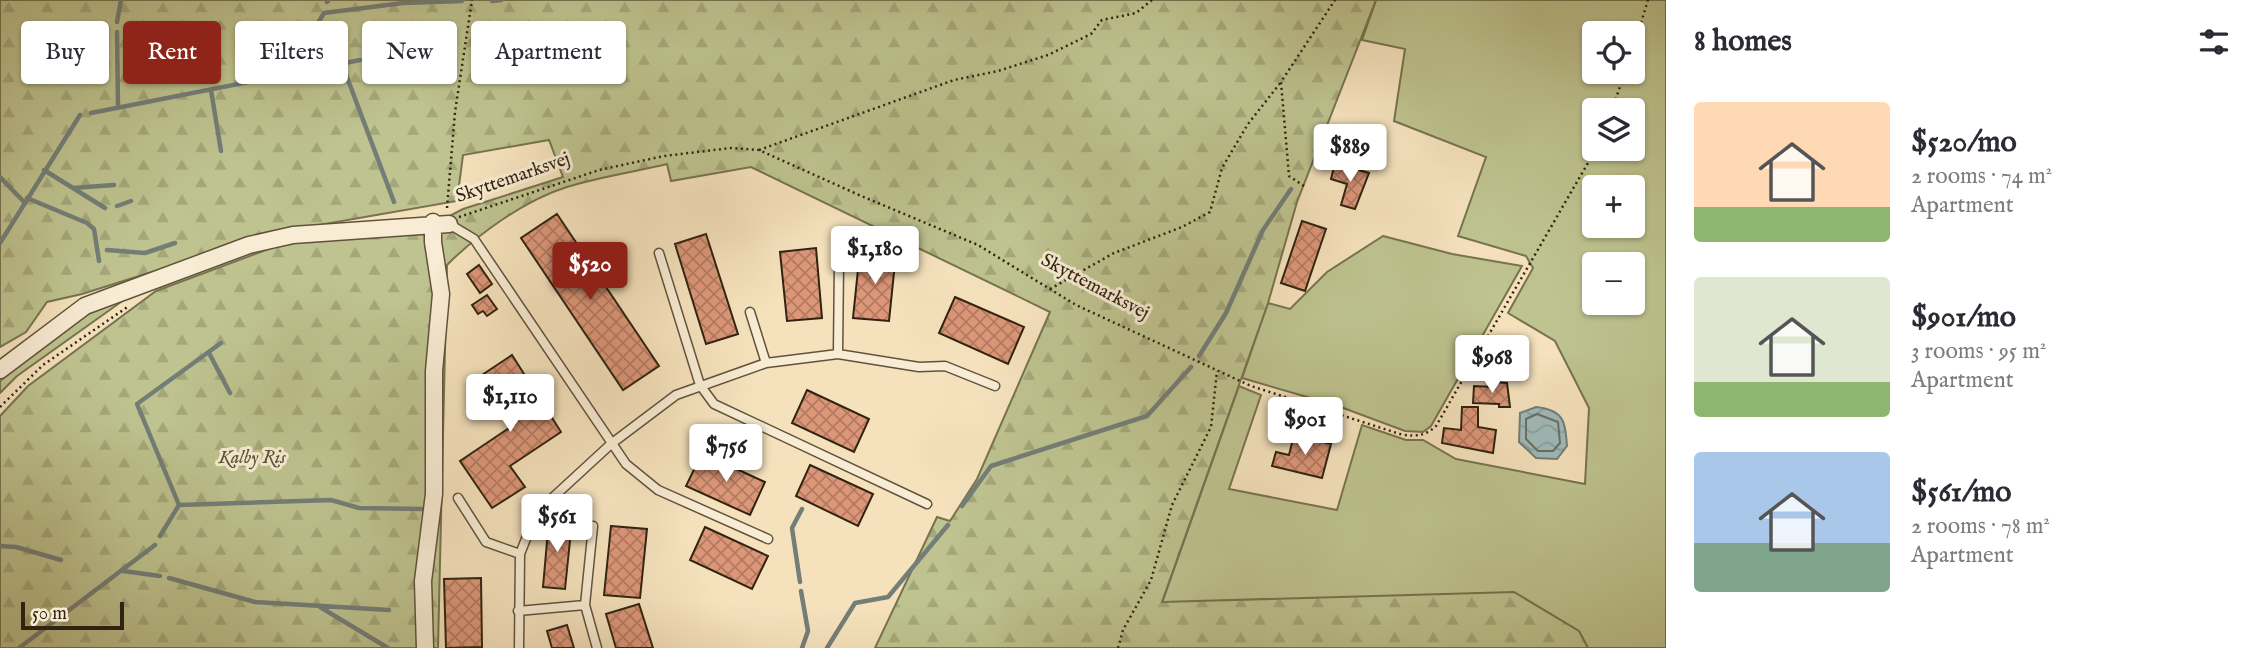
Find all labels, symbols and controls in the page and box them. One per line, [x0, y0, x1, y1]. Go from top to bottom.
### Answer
chip: Buy [21, 21, 109, 84]
chip: Rent [123, 21, 221, 84]
chip: Filters [235, 21, 348, 84]
chip: New [362, 21, 457, 84]
chip: Apartment [471, 21, 626, 84]
map controls [1582, 21, 1645, 315]
button: locate [1582, 21, 1645, 84]
text: 8 homes [1694, 23, 1792, 61]
icon: filters [2195, 23, 2233, 61]
button: layers [1582, 98, 1645, 161]
pin: $889 [1309, 124, 1391, 184]
text: $520/mo [1911, 124, 2017, 162]
icon: home [1750, 130, 1834, 214]
text: $889 [1330, 132, 1370, 161]
street label: Skyttemarksvej [453, 147, 573, 209]
text: 2 rooms · 74 m² [1911, 162, 2052, 191]
button: + [1582, 175, 1645, 238]
text: Apartment [1911, 191, 2014, 220]
pin: $1,180 [818, 226, 932, 286]
text: $1,180 [847, 234, 903, 263]
pin: $520 [549, 243, 631, 302]
street label: Skyttemarksvej [1037, 248, 1153, 326]
text: $520 [568, 250, 612, 279]
button: − [1582, 252, 1645, 315]
text: $901/mo [1911, 299, 2016, 337]
icon: home [1750, 305, 1834, 389]
pin: $968 [1451, 336, 1533, 395]
text: 3 rooms · 95 m² [1911, 337, 2046, 366]
text: $968 [1471, 343, 1513, 372]
text: Apartment [1911, 366, 2014, 395]
pin: $1,110 [453, 374, 567, 434]
text: $1,110 [482, 382, 538, 411]
pin: $901 [1264, 398, 1346, 457]
text: $901 [1284, 405, 1326, 434]
pin: $756 [685, 424, 767, 484]
text: $756 [705, 432, 747, 461]
park label: Kalby Ris [217, 446, 286, 470]
text: $561/mo [1911, 474, 2012, 512]
icon: home [1750, 480, 1834, 564]
pin: $561 [516, 494, 598, 554]
text: $561 [537, 502, 577, 531]
text: 2 rooms · 78 m² [1911, 512, 2050, 541]
text: Apartment [1911, 541, 2014, 570]
scale bar [21, 599, 124, 631]
text: 50 m [32, 602, 67, 626]

